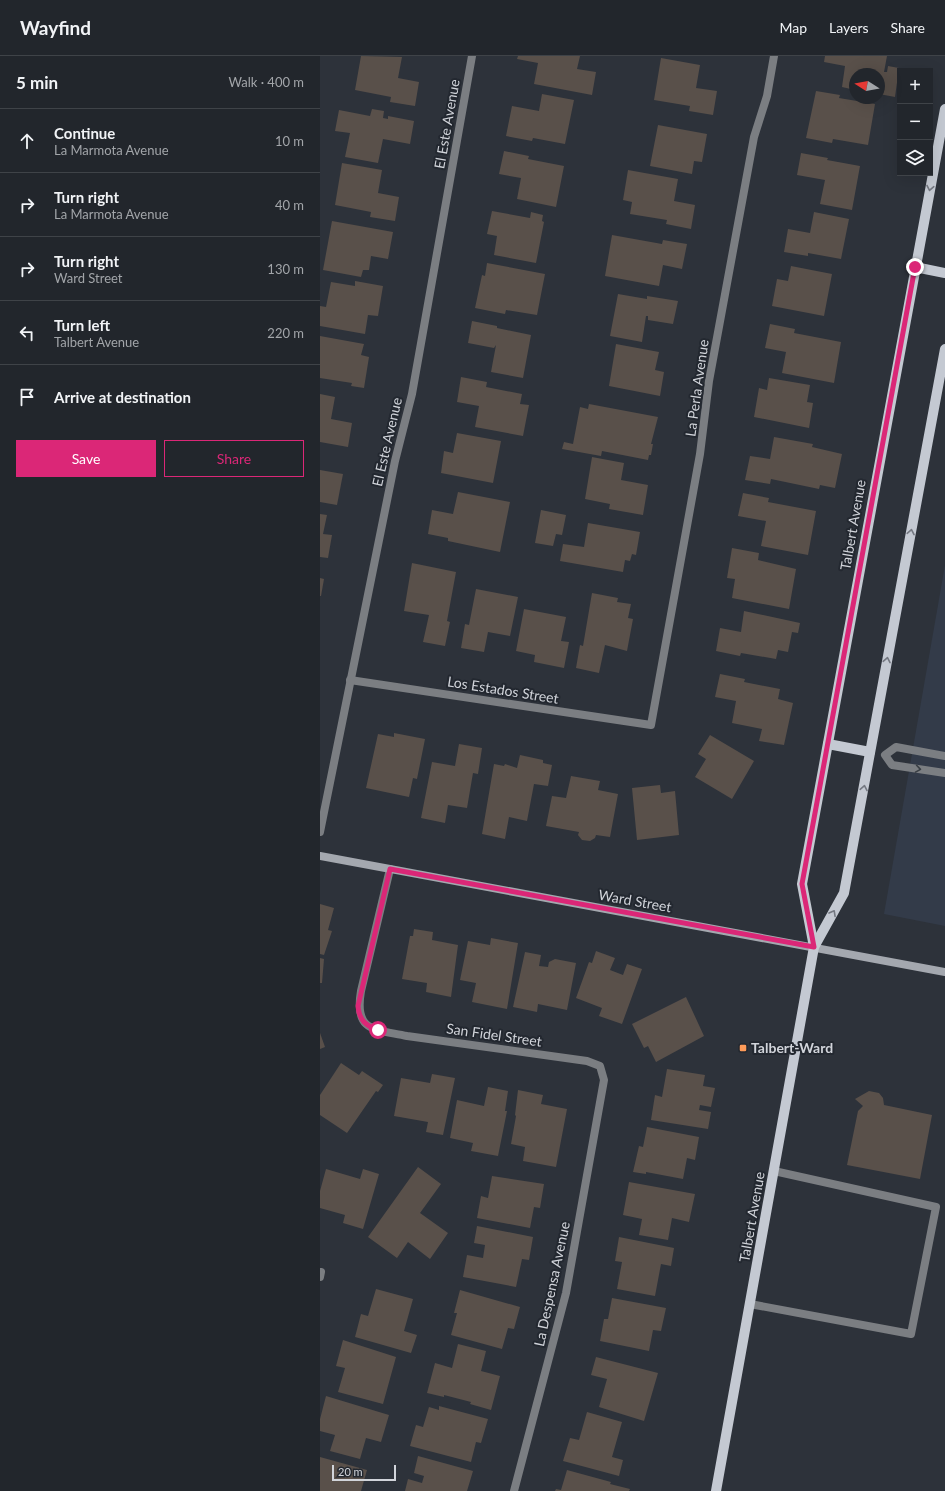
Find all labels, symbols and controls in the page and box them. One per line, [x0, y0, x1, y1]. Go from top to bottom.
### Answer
text: Wayfind [20, 16, 91, 39]
text: Map [779, 19, 807, 36]
text: Layers [829, 19, 869, 36]
text: Share [891, 19, 925, 36]
north arrow [849, 68, 885, 104]
map controls [897, 68, 933, 176]
button: + [897, 68, 933, 104]
text: 5 min [16, 72, 58, 93]
text: Walk · 400 m [228, 74, 304, 90]
street label: El Este Avenue [430, 78, 463, 170]
button: − [897, 104, 933, 140]
text: Continue [54, 124, 115, 142]
icon: ahead [16, 130, 38, 152]
text: 10 m [275, 133, 304, 149]
button: layers [897, 140, 933, 176]
text: La Marmota Avenue [54, 142, 169, 158]
one-way arrow [926, 185, 934, 191]
text: Turn right [54, 188, 119, 206]
icon: right [16, 194, 38, 216]
text: 40 m [275, 197, 304, 213]
text: La Marmota Avenue [54, 206, 169, 222]
text: Turn right [54, 252, 119, 270]
icon: right [16, 258, 38, 280]
route end [906, 258, 924, 276]
text: 130 m [267, 261, 304, 277]
text: Ward Street [54, 270, 123, 286]
text: Turn left [54, 316, 110, 334]
icon: left [16, 322, 38, 344]
text: 220 m [267, 325, 304, 341]
text: Talbert Avenue [54, 334, 139, 350]
street label: La Perla Avenue [681, 338, 712, 438]
icon: arrive [16, 386, 38, 408]
text: Arrive at destination [54, 388, 191, 406]
street label: El Este Avenue [368, 396, 405, 488]
button: Save [16, 440, 156, 477]
button: Share [164, 440, 304, 477]
street label: Talbert Avenue [836, 478, 869, 572]
one-way arrow [906, 529, 915, 535]
one-way arrow [883, 657, 891, 663]
street label: Los Estados Street [446, 672, 560, 707]
one-way arrow [915, 764, 921, 773]
one-way arrow [859, 785, 867, 791]
street label: Ward Street [597, 886, 673, 915]
one-way arrow [828, 910, 835, 917]
street label: San Fidel Street [445, 1019, 543, 1050]
route start [369, 1021, 387, 1039]
place label: Talbert-Ward [751, 1039, 833, 1056]
marker: Talbert-Ward [738, 1043, 748, 1053]
street label: Talbert Avenue [735, 1170, 768, 1264]
street label: La Despensa Avenue [530, 1220, 573, 1348]
scale bar [332, 1463, 396, 1482]
text: 20 m [338, 1465, 363, 1478]

